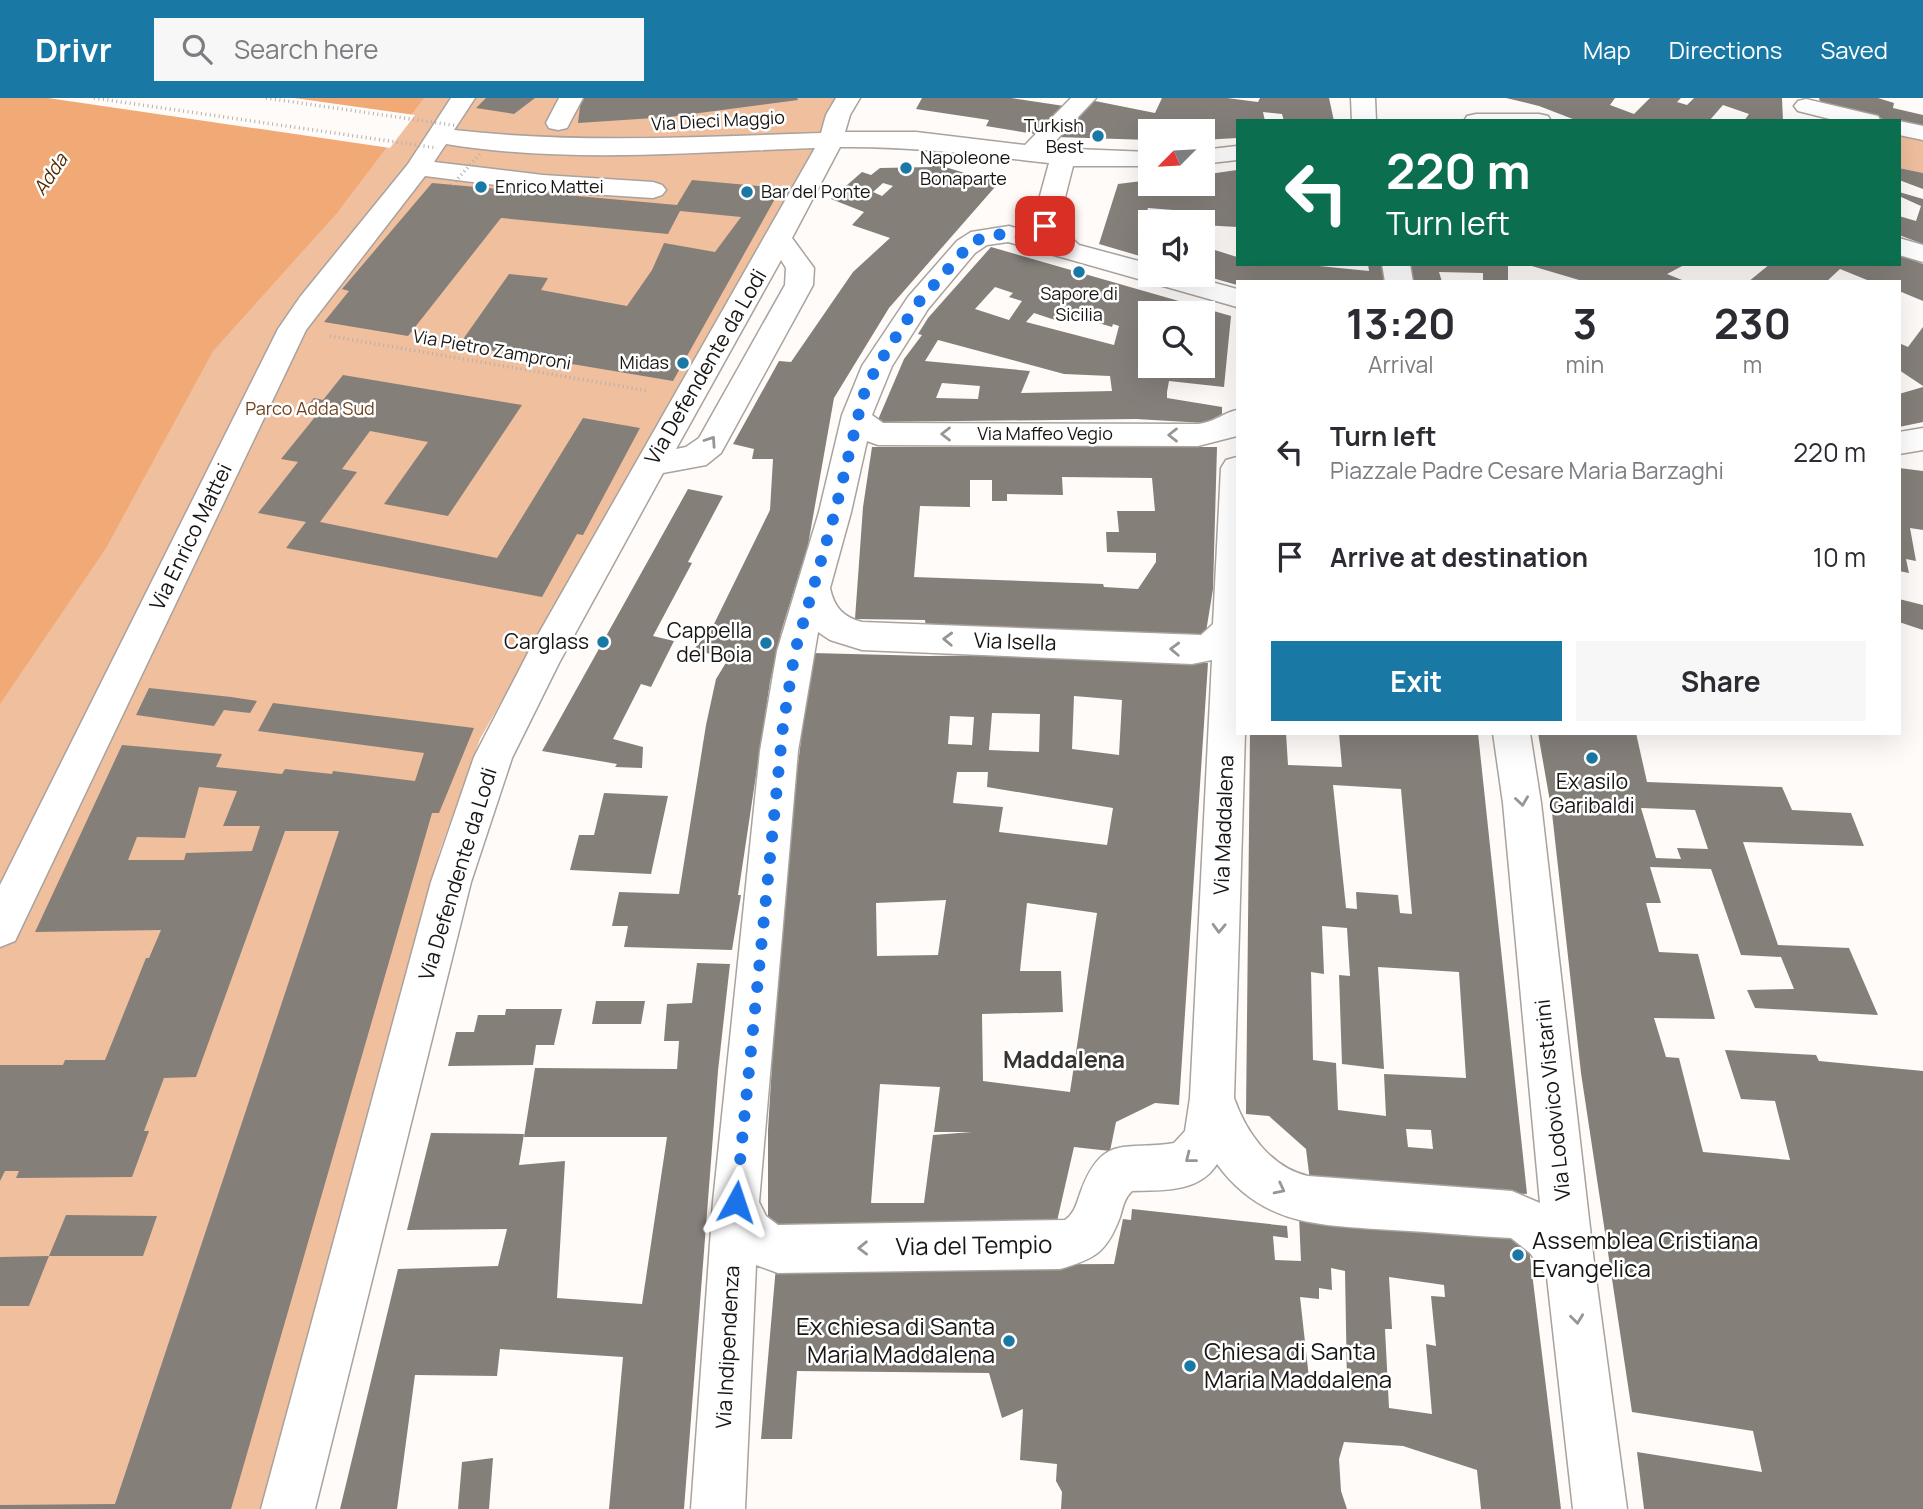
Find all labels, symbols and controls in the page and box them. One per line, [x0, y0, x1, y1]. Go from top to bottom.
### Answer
search box [154, 18, 644, 81]
text: Drivr [35, 27, 112, 72]
icon: search [178, 30, 216, 68]
text: Search here [234, 31, 378, 67]
text: Map [1583, 33, 1631, 66]
text: Directions [1669, 33, 1782, 66]
text: Saved [1820, 33, 1888, 66]
street label: Via Dieci Maggio [650, 105, 785, 135]
place label: Turkish Best [1024, 113, 1084, 158]
north arrow [1138, 119, 1214, 196]
map controls [1138, 119, 1215, 378]
marker: Turkish Best [1090, 128, 1106, 144]
text: 220 m [1386, 137, 1530, 204]
place label: Napoleone Bonaparte [920, 145, 1010, 190]
water label: Adda [27, 147, 74, 200]
icon: left [1271, 147, 1362, 238]
marker: Napoleone Bonaparte [898, 160, 914, 176]
place label: Enrico Mattei [495, 174, 604, 198]
marker: Enrico Mattei [473, 179, 489, 195]
place label: Bar del Ponte [761, 179, 871, 203]
marker: Bar del Ponte [739, 184, 755, 200]
pin [1015, 196, 1075, 256]
text: Turn left [1386, 201, 1510, 245]
icon: arrive [1026, 207, 1064, 245]
button: sound [1138, 210, 1215, 287]
street label: Via Defendente da Lodi [638, 264, 772, 469]
marker: Sapore di Sicilia [1071, 264, 1087, 280]
place label: Sapore di Sicilia [1040, 281, 1118, 326]
text: 13:20 [1346, 294, 1456, 352]
text: 3 [1573, 294, 1597, 352]
text: 230 [1714, 294, 1791, 352]
button: search [1138, 301, 1215, 378]
street label: Via Pietro Zamproni [411, 323, 573, 375]
text: Arrival [1368, 348, 1434, 380]
text: min [1566, 348, 1604, 380]
text: m [1743, 348, 1762, 380]
place label: Midas [620, 350, 669, 374]
marker: Midas [675, 355, 691, 371]
park label: Parco Adda Sud [245, 396, 375, 420]
text: Turn left [1330, 418, 1437, 454]
street label: Via Maffeo Vegio [977, 421, 1113, 445]
one-way arrow [940, 426, 951, 442]
one-way arrow [1168, 427, 1178, 443]
icon: left [1271, 433, 1309, 471]
text: 220 m [1793, 434, 1866, 470]
one-way arrow [703, 436, 715, 449]
text: Piazzale Padre Cesare Maria Barzaghi [1330, 454, 1724, 486]
street label: Via Enrico Mattei [142, 459, 238, 615]
icon: arrive [1271, 538, 1309, 576]
text: Arrive at destination [1330, 539, 1588, 575]
text: 10 m [1813, 539, 1866, 575]
place label: Cappella del Boia [667, 616, 752, 668]
street label: Via Isella [973, 626, 1057, 656]
place label: Carglass [504, 627, 589, 655]
one-way arrow [942, 632, 953, 647]
marker: Carglass [595, 634, 611, 650]
marker: Cappella del Boia [758, 635, 774, 651]
one-way arrow [1169, 641, 1180, 656]
button: Exit [1271, 641, 1562, 721]
button: Share [1576, 641, 1866, 721]
marker: Ex asilo Garibaldi [1584, 750, 1600, 766]
street label: Via Maddalena [1207, 755, 1239, 895]
street label: Via Defendente da Lodi [411, 764, 503, 983]
place label: Ex asilo Garibaldi [1549, 767, 1635, 819]
one-way arrow [1514, 795, 1529, 807]
one-way arrow [1212, 923, 1227, 934]
street label: Via Lodovico Vistarini [1528, 998, 1576, 1202]
district label: Maddalena [1003, 1043, 1125, 1075]
one-way arrow [1185, 1150, 1197, 1163]
position arrow [699, 1165, 773, 1239]
one-way arrow [1273, 1180, 1285, 1194]
place label: Assemblea Cristiana Evangelica [1532, 1223, 1758, 1284]
street label: Via del Tempio [895, 1227, 1053, 1262]
one-way arrow [857, 1240, 867, 1256]
marker: Assemblea Cristiana Evangelica [1510, 1247, 1526, 1263]
street label: Via Indipendenza [709, 1265, 745, 1429]
place label: Ex chiesa di Santa Maria Maddalena [796, 1309, 995, 1370]
one-way arrow [1569, 1313, 1584, 1325]
marker: Ex chiesa di Santa Maria Maddalena [1001, 1333, 1017, 1349]
place label: Chiesa di Santa Maria Maddalena [1204, 1334, 1392, 1395]
marker: Chiesa di Santa Maria Maddalena [1182, 1358, 1198, 1374]

